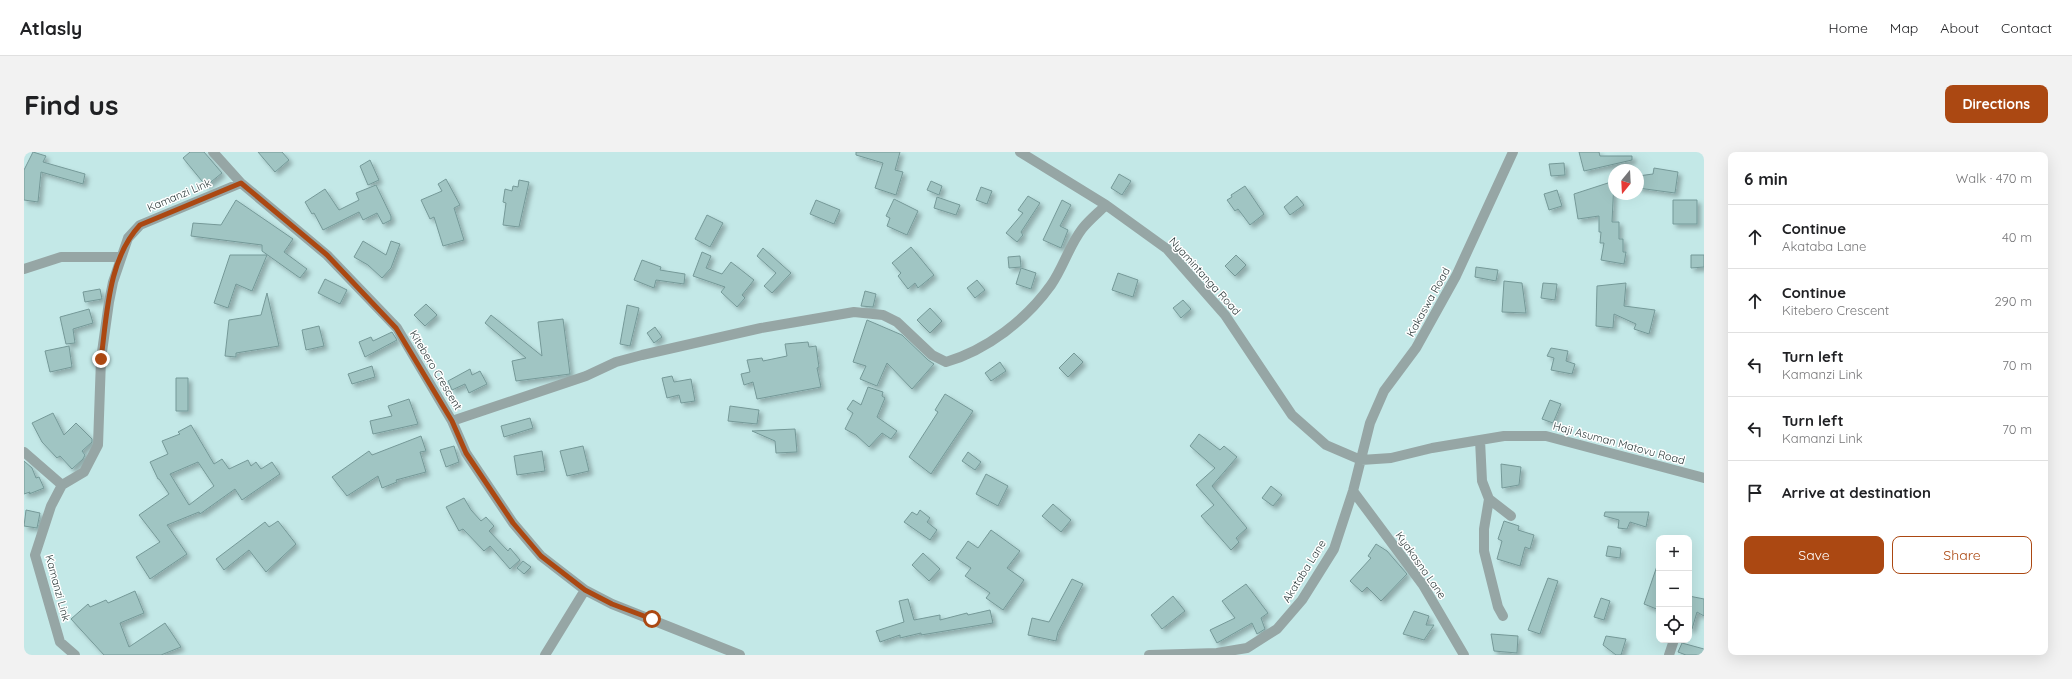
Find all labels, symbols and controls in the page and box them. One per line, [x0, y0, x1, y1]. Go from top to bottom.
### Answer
text: Atlasly [20, 16, 82, 40]
text: Home [1829, 19, 1868, 37]
text: Map [1890, 19, 1918, 37]
text: About [1940, 19, 1979, 37]
text: Contact [2001, 19, 2052, 37]
button: Directions [1945, 85, 2048, 123]
text: Find us [24, 87, 118, 122]
north arrow [1608, 164, 1644, 200]
text: 6 min [1744, 168, 1788, 189]
text: Walk · 470 m [1956, 170, 2032, 186]
street label: Kamanzi Link [145, 175, 213, 215]
text: Continue [1782, 219, 1846, 238]
icon: ahead [1744, 226, 1766, 248]
text: 40 m [2002, 229, 2032, 245]
street label: Nyamintanga Road [1166, 234, 1244, 318]
text: Akataba Lane [1782, 238, 1866, 254]
street label: Kakaswa Road [1403, 265, 1453, 339]
text: Continue [1782, 283, 1846, 302]
icon: ahead [1744, 290, 1766, 312]
text: 290 m [1994, 293, 2032, 309]
text: Kitebero Crescent [1782, 302, 1889, 318]
street label: Kitebero Crescent [407, 328, 466, 413]
text: Turn left [1782, 347, 1844, 366]
route end [92, 350, 110, 368]
icon: left [1744, 354, 1766, 376]
text: 70 m [2002, 357, 2032, 373]
text: Kamanzi Link [1782, 366, 1863, 382]
text: Turn left [1782, 411, 1844, 430]
icon: left [1744, 418, 1766, 440]
street label: Haji Asuman Matovu Road [1552, 419, 1686, 467]
text: 70 m [2002, 421, 2032, 437]
text: Kamanzi Link [1782, 430, 1863, 446]
icon: arrive [1744, 482, 1766, 504]
text: Arrive at destination [1782, 483, 1931, 502]
street label: Kyakasna Lane [1393, 529, 1449, 601]
map controls [1656, 535, 1692, 643]
button: + [1656, 535, 1692, 571]
button: Save [1744, 536, 1884, 574]
button: Share [1892, 536, 2032, 574]
street label: Akataba Lane [1279, 537, 1329, 605]
street label: Kamanzi Link [42, 553, 74, 623]
button: − [1656, 571, 1692, 607]
button: locate [1656, 607, 1692, 643]
route start [643, 610, 661, 628]

